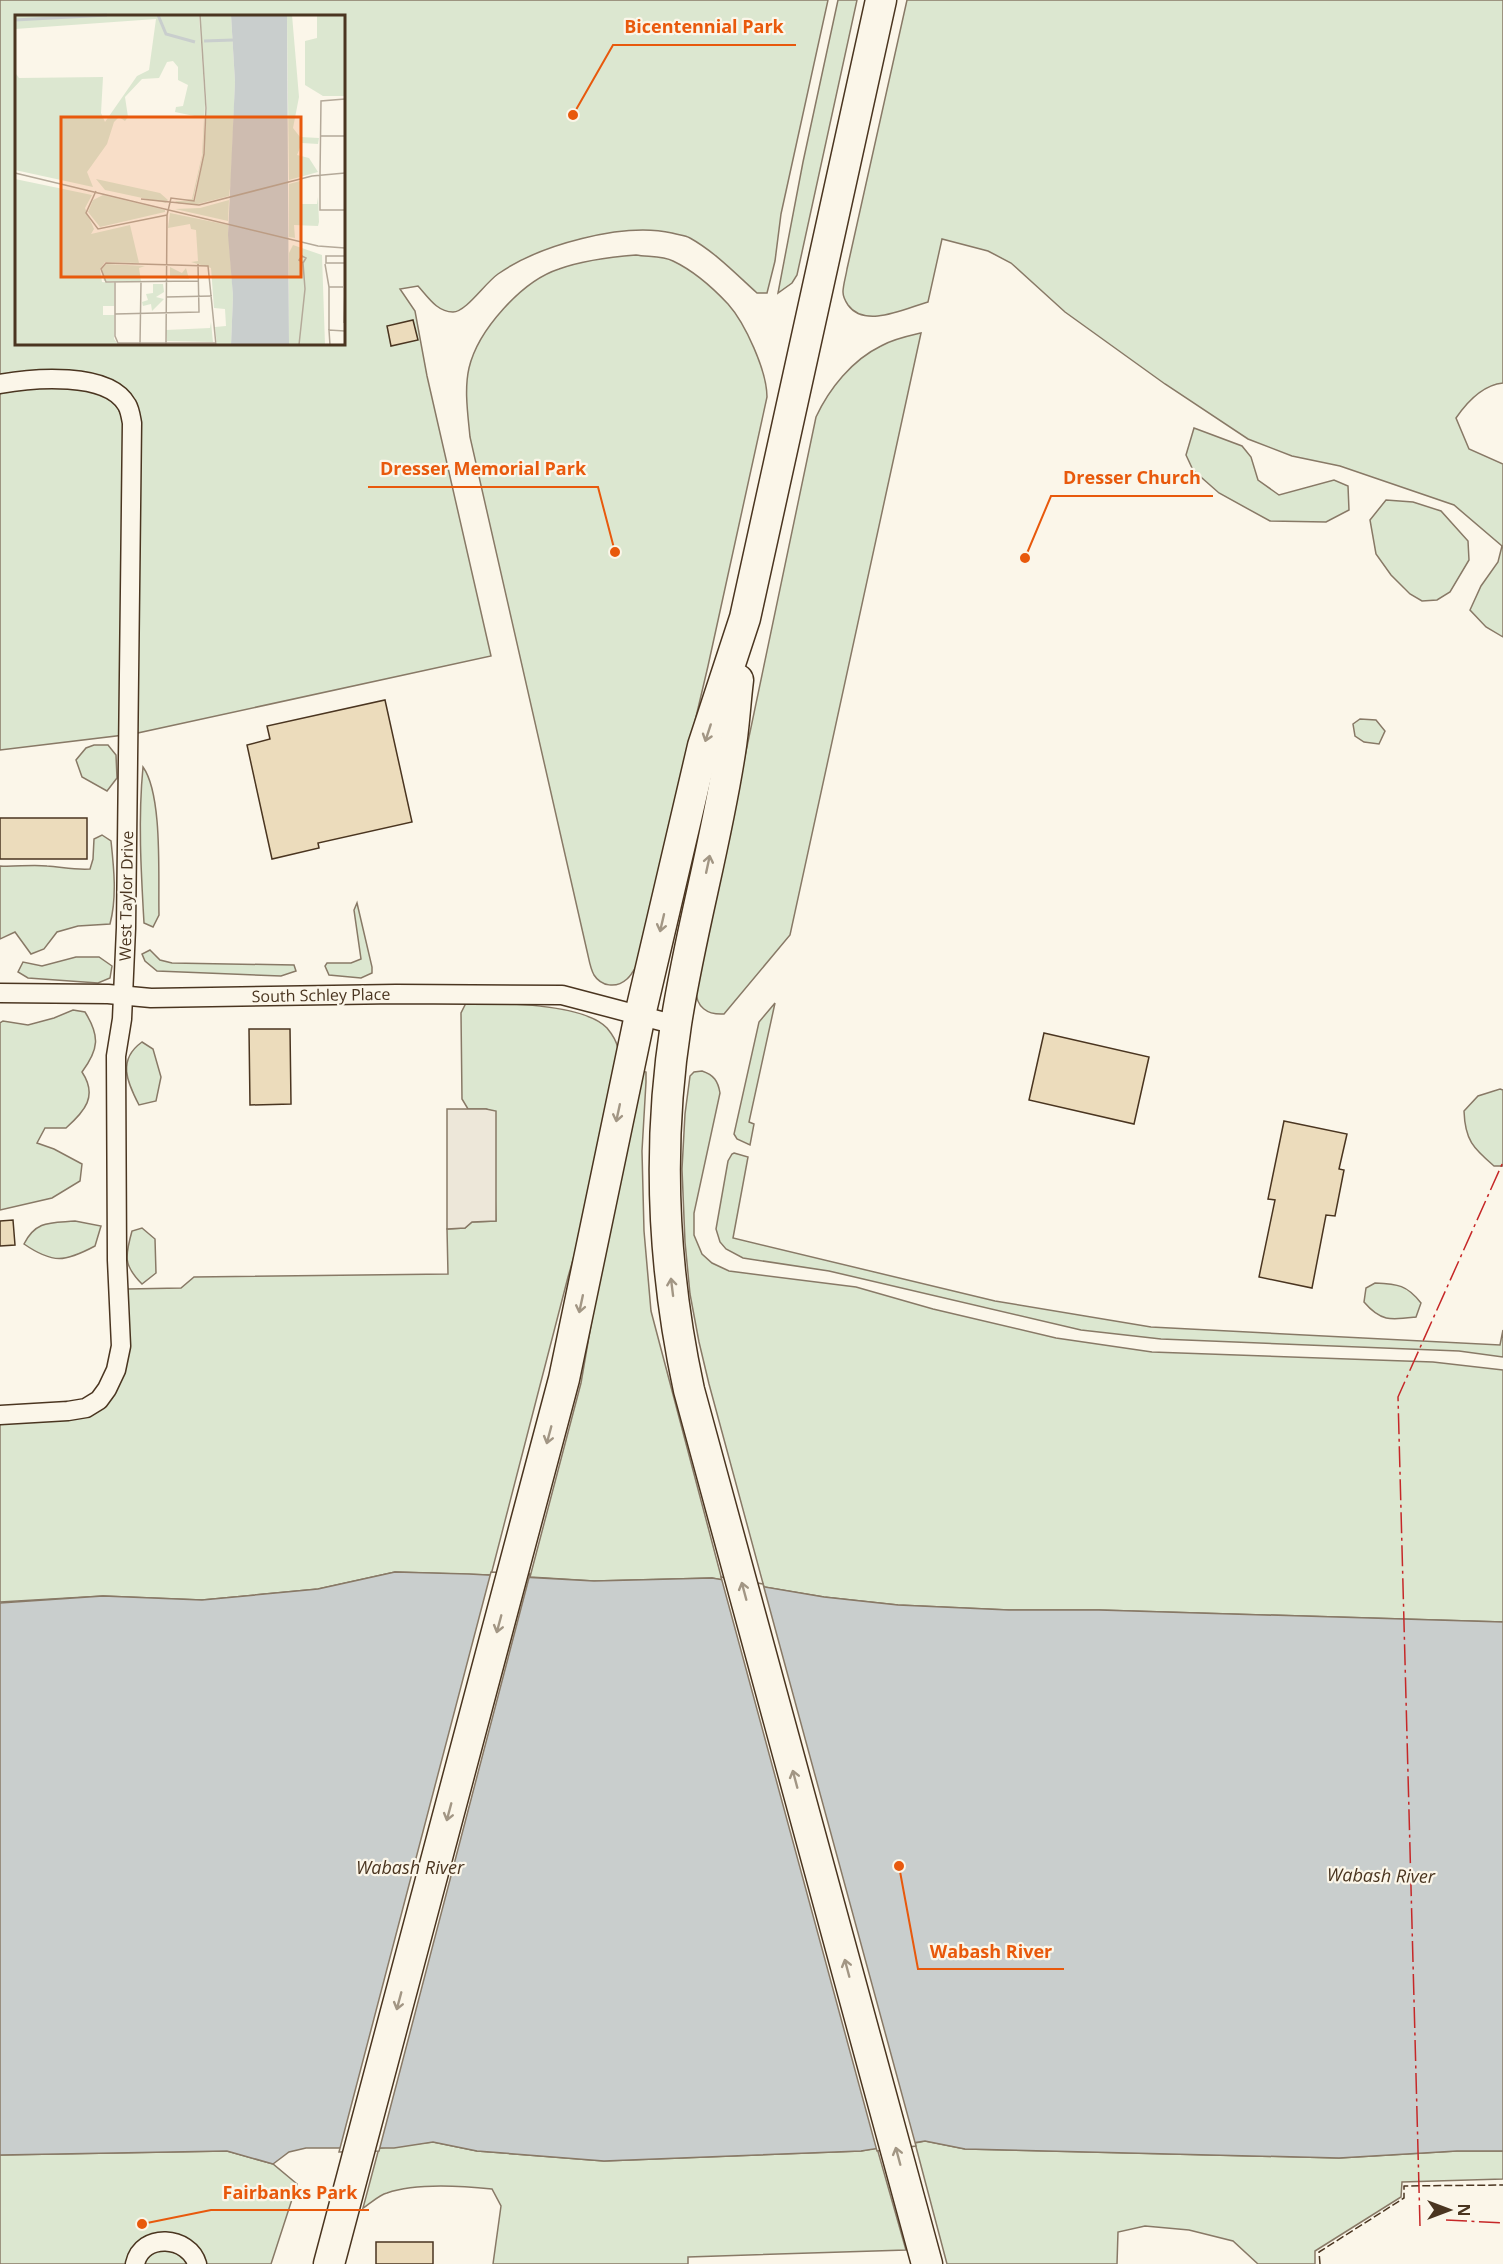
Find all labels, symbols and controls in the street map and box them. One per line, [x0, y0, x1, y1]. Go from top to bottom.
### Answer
callout: Bicentennial Park [613, 9, 796, 45]
text: Bicentennial Park [624, 14, 785, 38]
inset map [15, 15, 345, 345]
callout: Dresser Memorial Park [368, 451, 598, 487]
text: Dresser Memorial Park [380, 456, 587, 480]
callout: Dresser Church [1051, 460, 1213, 496]
text: Dresser Church [1063, 465, 1201, 489]
one-way arrow [701, 723, 712, 742]
street label: West Taylor Drive [114, 831, 138, 961]
one-way arrow [703, 855, 714, 875]
one-way arrow [655, 913, 667, 932]
street label: South Schley Place [252, 983, 390, 1007]
one-way arrow [612, 1103, 624, 1122]
one-way arrow [666, 1278, 677, 1298]
one-way arrow [575, 1294, 586, 1313]
one-way arrow [543, 1425, 555, 1444]
one-way arrow [738, 1582, 749, 1601]
one-way arrow [493, 1614, 504, 1633]
one-way arrow [789, 1770, 801, 1789]
one-way arrow [443, 1802, 454, 1821]
water label: Wabash River [356, 1855, 465, 1879]
water label: Wabash River [1327, 1862, 1436, 1888]
callout: Wabash River [918, 1933, 1064, 1969]
text: Wabash River [930, 1939, 1052, 1963]
one-way arrow [840, 1958, 852, 1977]
one-way arrow [393, 1991, 404, 2010]
one-way arrow [892, 2147, 903, 2166]
callout: Fairbanks Park [211, 2174, 369, 2210]
text: Fairbanks Park [223, 2180, 358, 2204]
north arrow [1419, 2180, 1479, 2240]
text: N [1453, 2203, 1475, 2217]

